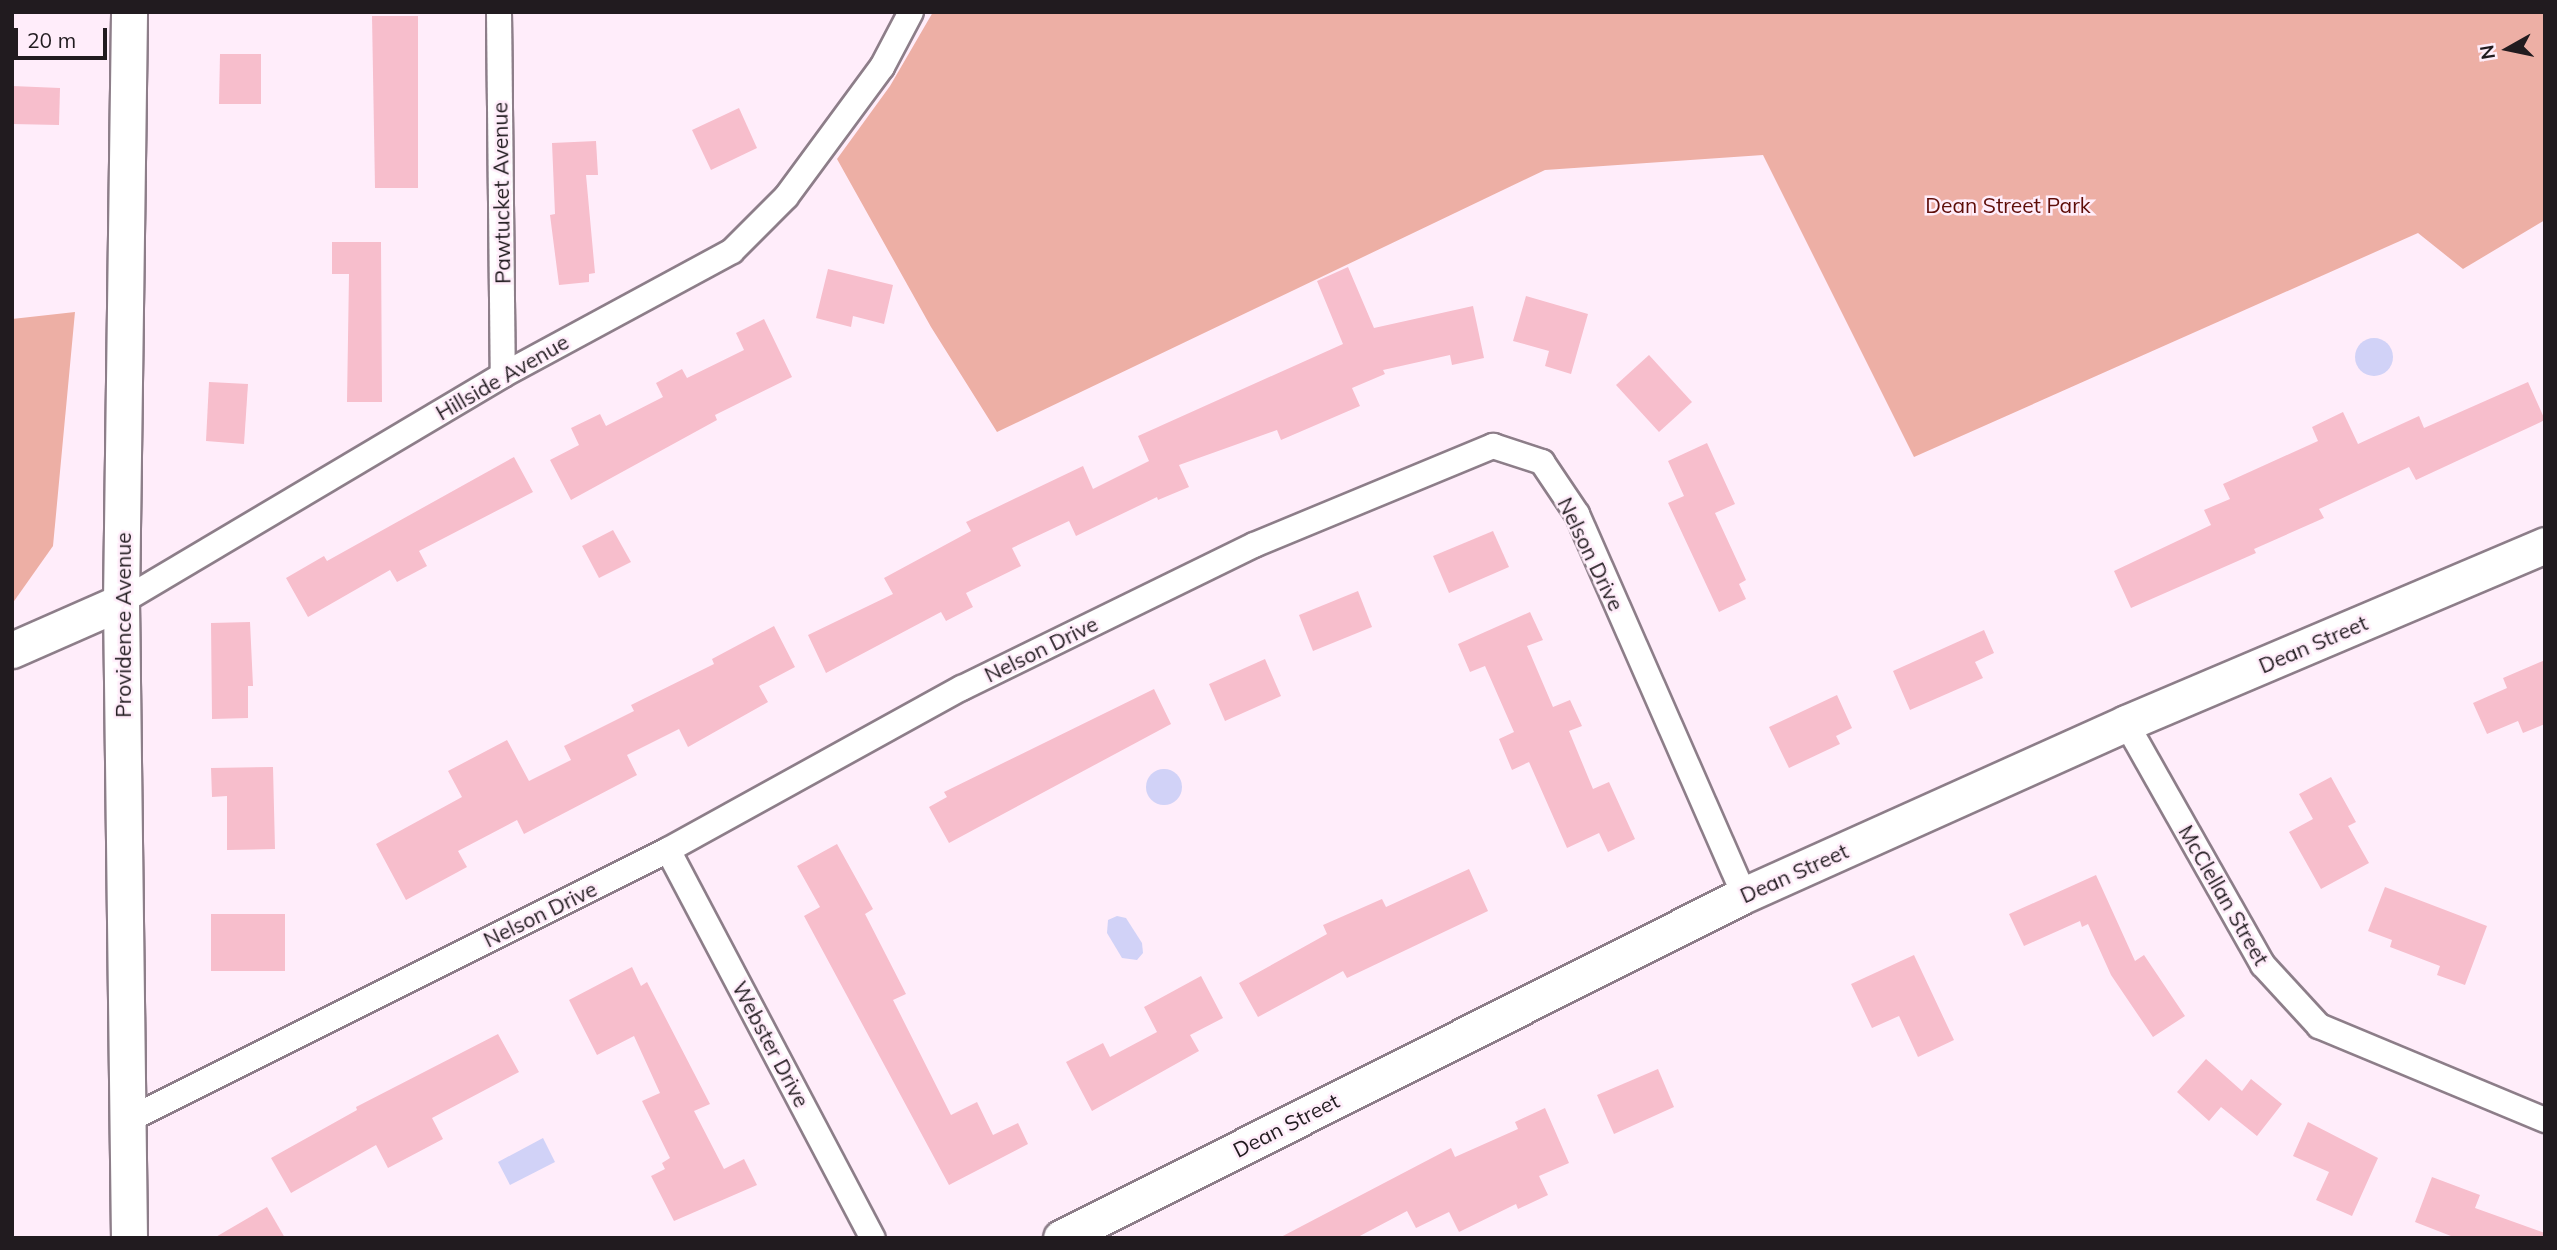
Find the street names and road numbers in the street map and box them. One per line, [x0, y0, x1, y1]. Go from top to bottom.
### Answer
street label: Pawtucket Avenue [487, 102, 515, 284]
street label: Hillside Avenue [431, 329, 573, 425]
street label: Nelson Drive [1553, 493, 1629, 615]
street label: Providence Avenue [110, 532, 136, 718]
street label: Dean Street [2255, 610, 2371, 678]
street label: Nelson Drive [980, 611, 1102, 687]
street label: McClellan Street [2174, 820, 2274, 970]
street label: Dean Street [1736, 838, 1852, 908]
street label: Nelson Drive [479, 876, 601, 952]
street label: Webster Drive [727, 977, 815, 1111]
street label: Dean Street [1229, 1088, 1343, 1162]

